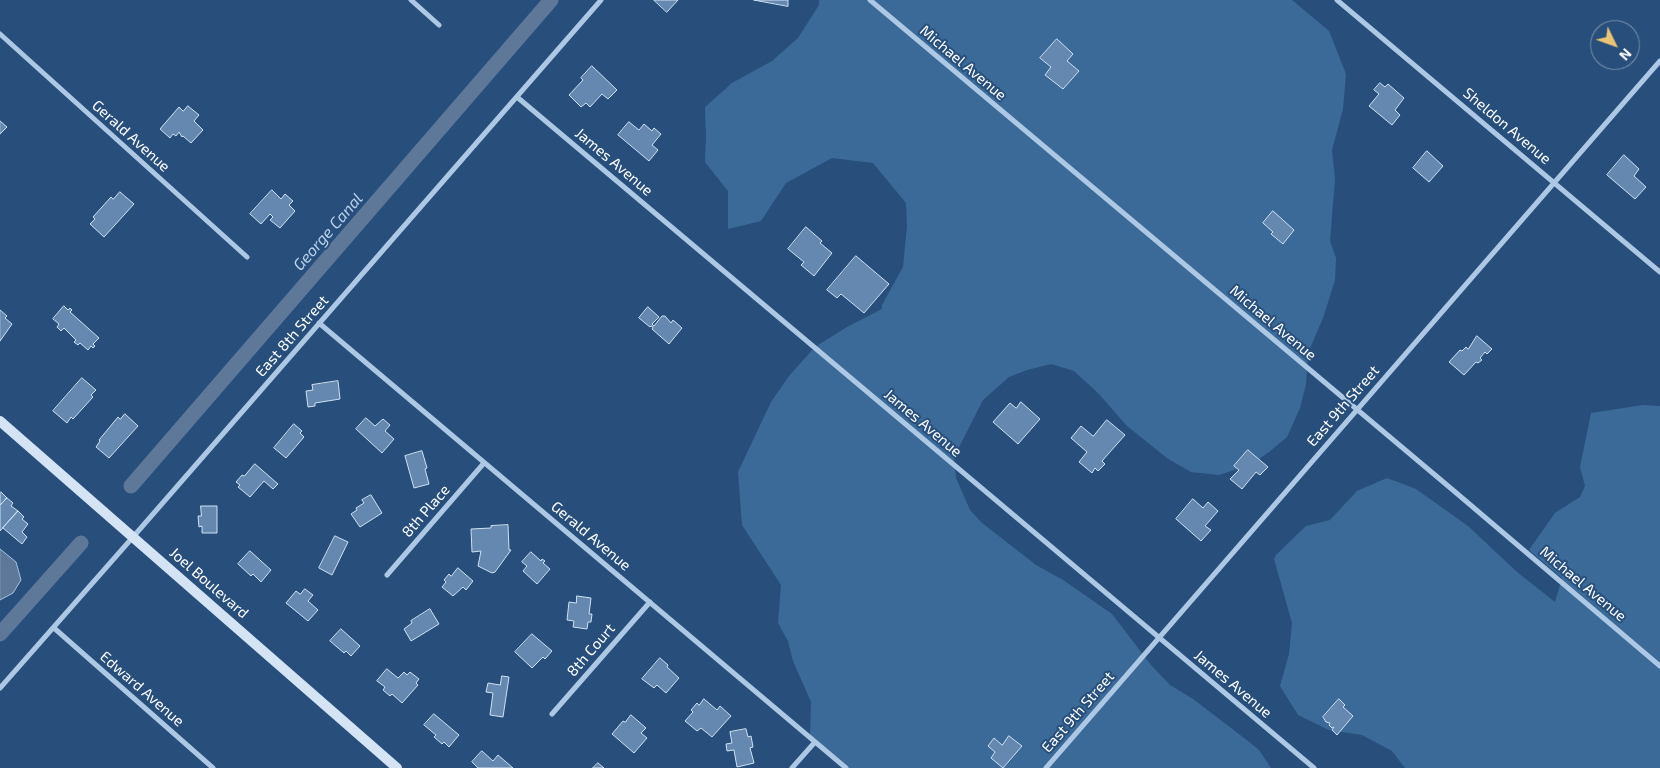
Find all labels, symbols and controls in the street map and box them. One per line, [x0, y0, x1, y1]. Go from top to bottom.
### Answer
north arrow [1590, 20, 1640, 70]
street label: Michael Avenue [916, 22, 1010, 104]
text: N [1616, 45, 1635, 64]
street label: Sheldon Avenue [1459, 84, 1555, 168]
street label: Gerald Avenue [88, 96, 174, 176]
street label: James Avenue [572, 124, 656, 200]
water label: George Canal [289, 189, 367, 275]
street label: Michael Avenue [1226, 282, 1320, 364]
street label: East 8th Street [252, 292, 332, 380]
street label: East 9th Street [1303, 362, 1383, 450]
street label: James Avenue [881, 385, 965, 461]
street label: 8th Place [398, 481, 454, 541]
street label: Gerald Avenue [548, 497, 634, 575]
street label: Michael Avenue [1536, 543, 1630, 625]
street label: Joel Boulevard [166, 544, 252, 622]
street label: 8th Court [563, 620, 619, 680]
street label: James Avenue [1191, 646, 1275, 722]
street label: Edward Avenue [96, 648, 188, 730]
street label: East 9th Street [1038, 668, 1118, 756]

